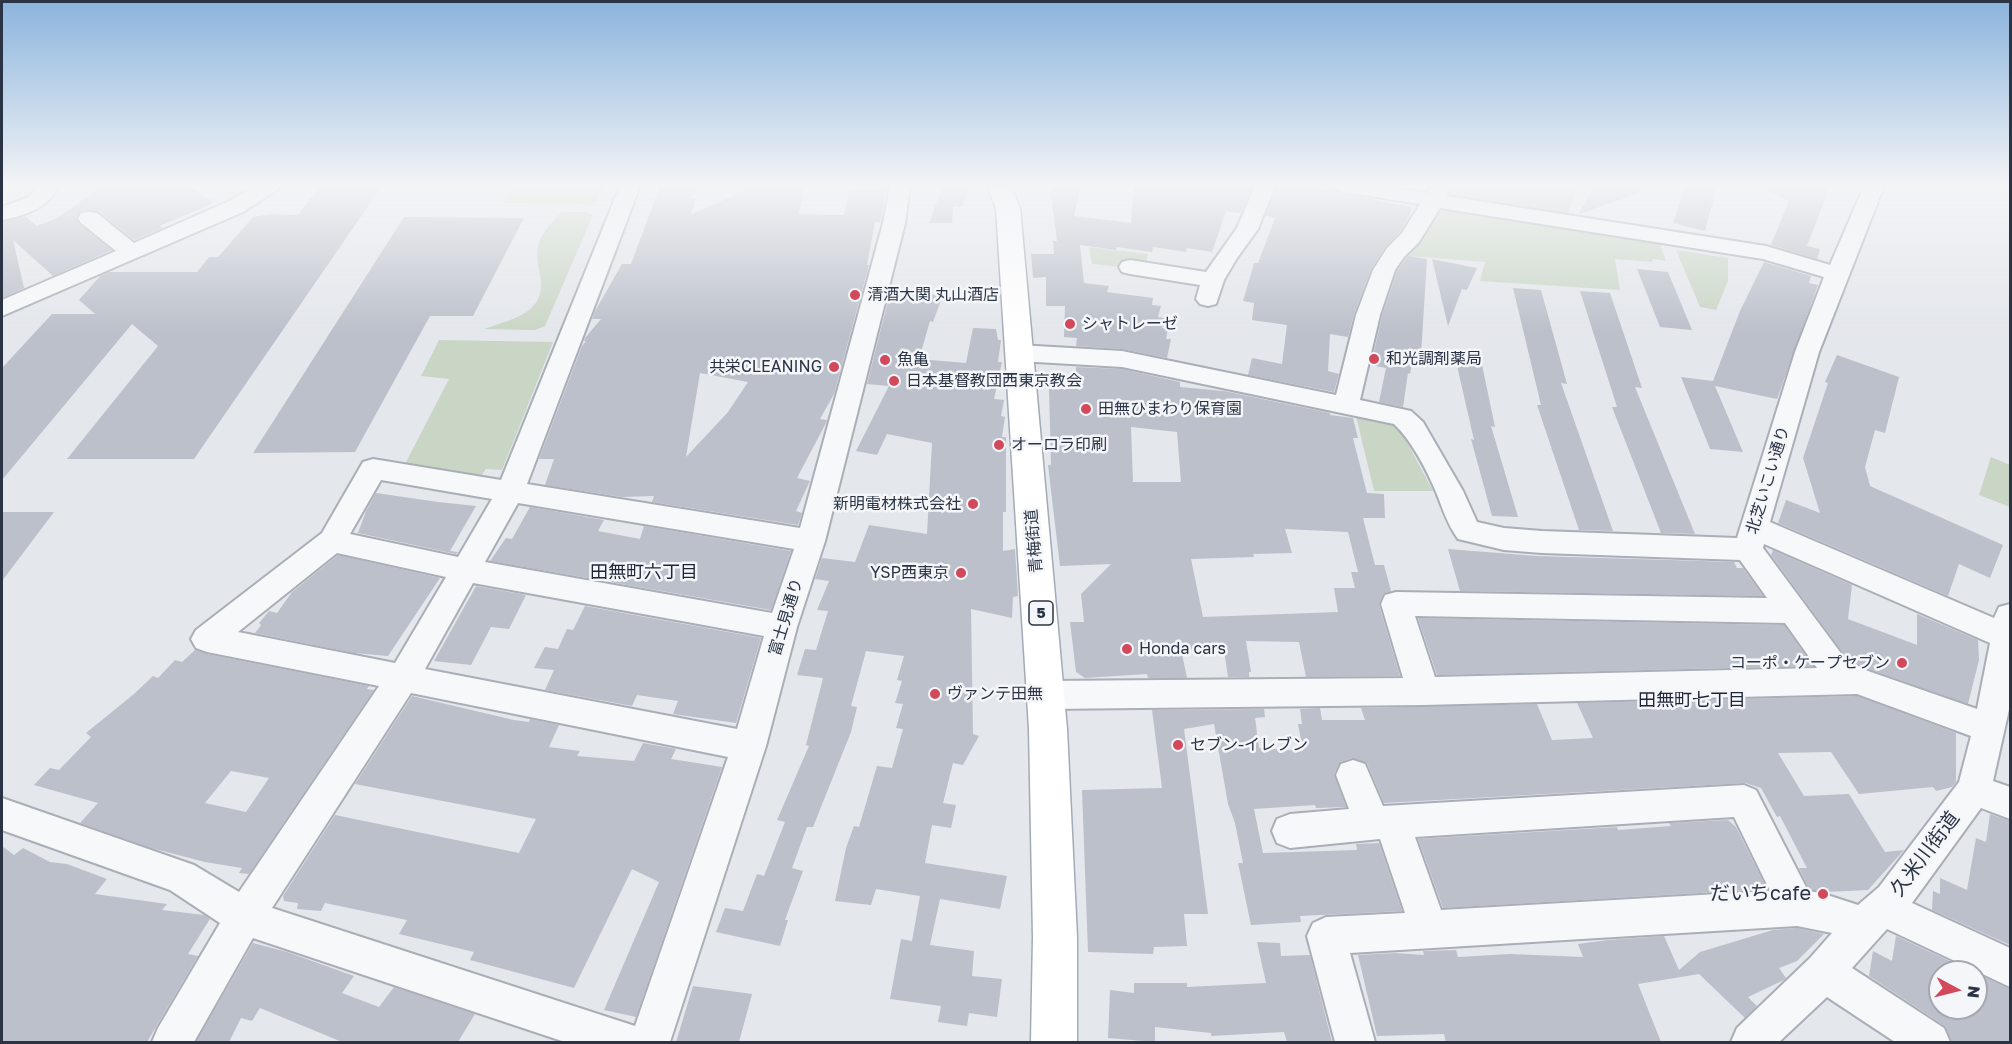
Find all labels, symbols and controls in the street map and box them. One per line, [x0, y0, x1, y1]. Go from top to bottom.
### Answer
place label: 清酒大関 丸山酒店 [867, 285, 999, 305]
marker: 清酒大関 丸山酒店 [848, 288, 862, 302]
place label: シャトレーゼ [1082, 314, 1178, 334]
marker: シャトレーゼ [1063, 317, 1077, 331]
place label: 和光調剤薬局 [1386, 349, 1482, 369]
place label: 魚亀 [897, 350, 929, 370]
marker: 和光調剤薬局 [1367, 352, 1381, 366]
marker: 魚亀 [878, 353, 892, 367]
place label: 共栄CLEANING [709, 357, 822, 377]
marker: 共栄CLEANING [827, 360, 841, 374]
place label: 日本基督教団西東京教会 [906, 371, 1082, 391]
marker: 日本基督教団西東京教会 [887, 374, 901, 388]
place label: 田無ひまわり保育園 [1098, 399, 1242, 419]
marker: 田無ひまわり保育園 [1079, 402, 1093, 416]
street label: 北芝いこい通り [1742, 424, 1794, 536]
place label: オーロラ印刷 [1011, 435, 1107, 455]
marker: オーロラ印刷 [992, 438, 1006, 452]
place label: 新明電材株式会社 [833, 494, 961, 514]
marker: 新明電材株式会社 [966, 497, 980, 511]
street label: 青梅街道 [1022, 508, 1046, 574]
district label: 田無町六丁目 [590, 561, 698, 583]
place label: YSP西東京 [870, 563, 949, 583]
marker: YSP西東京 [954, 566, 968, 580]
street label: 富士見通り [765, 576, 807, 658]
road number: 5 [1029, 601, 1053, 625]
place label: Honda cars [1139, 639, 1226, 659]
marker: Honda cars [1120, 642, 1134, 656]
place label: コーポ・ケープセブン [1730, 653, 1890, 673]
marker: コーポ・ケープセブン [1895, 656, 1909, 670]
place label: ヴァンテ田無 [947, 684, 1043, 704]
marker: ヴァンテ田無 [928, 687, 942, 701]
district label: 田無町七丁目 [1638, 689, 1746, 711]
place label: セブン-イレブン [1190, 735, 1308, 755]
marker: セブン-イレブン [1171, 738, 1185, 752]
street label: 久米川街道 [1885, 807, 1965, 901]
place label: だいちcafe [1710, 882, 1811, 906]
marker: だいちcafe [1816, 887, 1830, 901]
north arrow [1928, 960, 1988, 1020]
text: N [1963, 985, 1985, 999]

